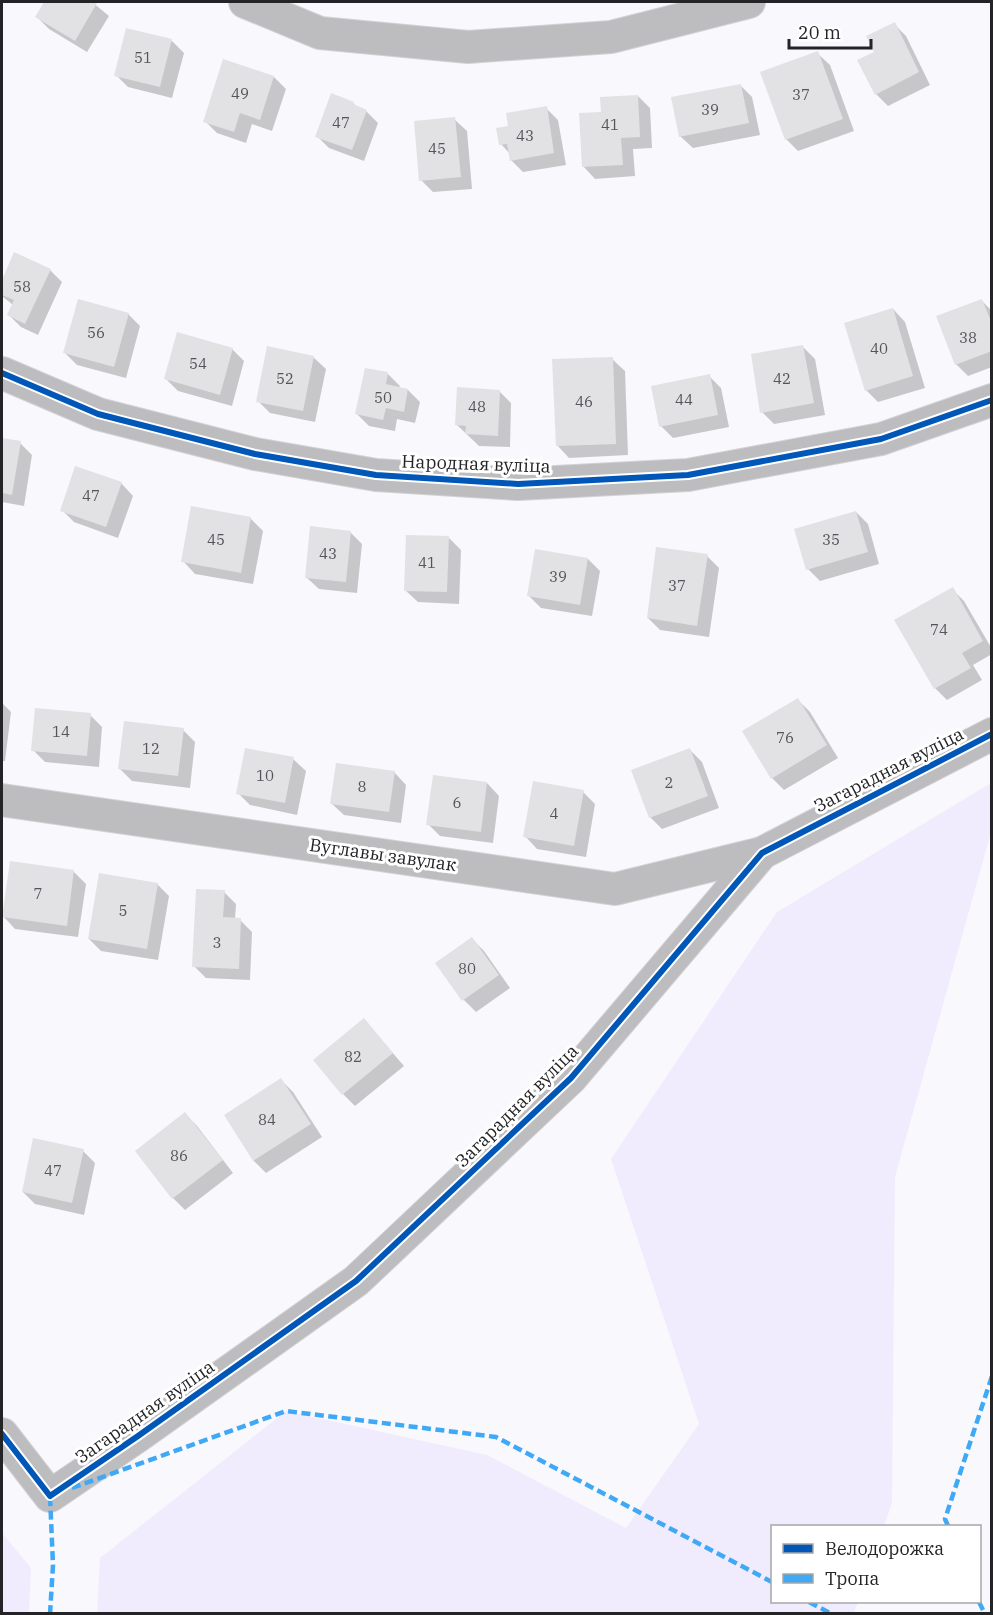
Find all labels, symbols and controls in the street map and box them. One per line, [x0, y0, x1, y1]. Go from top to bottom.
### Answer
scale bar [789, 12, 872, 50]
text: 20 m [798, 21, 841, 44]
house number: 51 [134, 48, 152, 67]
house number: 49 [231, 84, 249, 103]
house number: 37 [792, 85, 810, 104]
house number: 39 [701, 100, 719, 119]
house number: 47 [332, 113, 350, 132]
house number: 41 [601, 115, 619, 134]
house number: 43 [516, 126, 534, 145]
house number: 45 [428, 139, 446, 158]
house number: 58 [13, 277, 31, 296]
house number: 56 [87, 323, 105, 342]
house number: 38 [959, 328, 977, 347]
house number: 40 [870, 339, 888, 358]
house number: 54 [189, 354, 207, 373]
house number: 52 [276, 369, 294, 388]
house number: 42 [773, 369, 791, 388]
house number: 50 [374, 388, 392, 407]
house number: 44 [675, 390, 693, 409]
house number: 46 [575, 392, 593, 411]
house number: 48 [468, 397, 486, 416]
street label: Народная вуліца [401, 449, 551, 478]
house number: 47 [82, 486, 100, 505]
house number: 45 [207, 530, 225, 549]
house number: 35 [822, 530, 840, 549]
house number: 43 [319, 544, 337, 563]
house number: 41 [418, 553, 436, 572]
house number: 39 [549, 567, 567, 586]
house number: 37 [668, 576, 686, 595]
house number: 74 [930, 620, 948, 639]
house number: 14 [52, 722, 70, 741]
street label: Загарадная вуліца [810, 722, 968, 817]
house number: 76 [776, 728, 794, 747]
house number: 12 [142, 739, 160, 758]
house number: 10 [256, 766, 274, 785]
house number: 2 [664, 773, 674, 792]
house number: 8 [357, 777, 367, 796]
house number: 6 [452, 793, 462, 812]
house number: 4 [549, 804, 559, 823]
street label: Вуглавы завулак [308, 833, 459, 876]
house number: 7 [33, 884, 43, 903]
house number: 5 [118, 901, 128, 920]
house number: 3 [212, 933, 222, 952]
house number: 80 [458, 959, 476, 978]
street label: Загарадная вуліца [450, 1039, 583, 1172]
house number: 82 [344, 1047, 362, 1066]
house number: 84 [258, 1110, 276, 1129]
house number: 86 [170, 1146, 188, 1165]
house number: 47 [44, 1161, 62, 1180]
street label: Загарадная вуліца [71, 1355, 219, 1468]
legend [771, 1525, 981, 1603]
text: Велодорожка [825, 1537, 944, 1560]
text: Тропа [825, 1567, 880, 1590]

